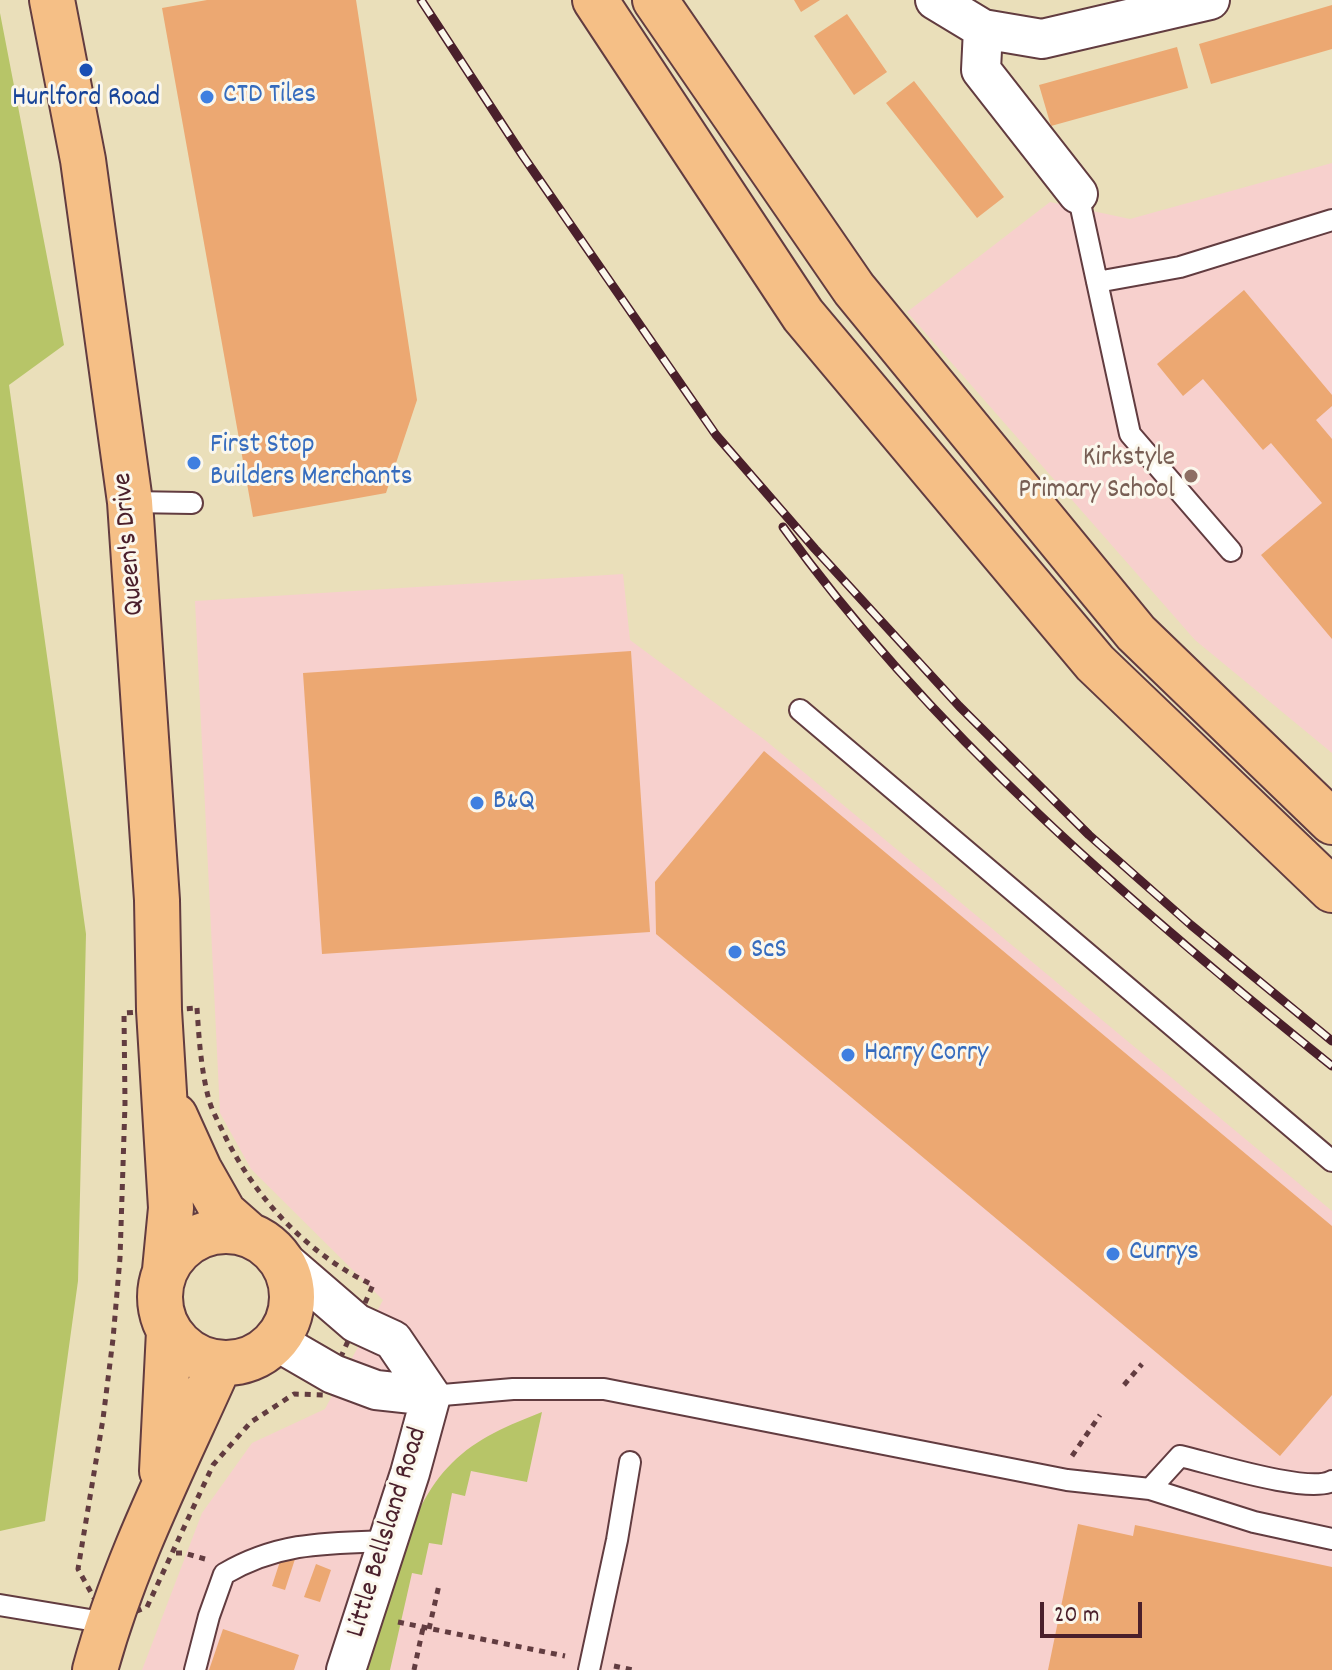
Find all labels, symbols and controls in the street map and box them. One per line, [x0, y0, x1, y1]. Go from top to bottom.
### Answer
marker: Hurlford Road [77, 61, 95, 79]
place label: CTD Tiles [223, 80, 316, 114]
place label: Hurlford Road [12, 83, 160, 117]
marker: CTD Tiles [198, 88, 216, 106]
place label: First Stop Builders Merchants [210, 430, 413, 496]
place label: Kirkstyle Primary School [1018, 443, 1175, 509]
marker: First Stop Builders Merchants [185, 454, 203, 472]
marker: Kirkstyle Primary School [1182, 467, 1200, 485]
street label: Queen's Drive [108, 471, 154, 617]
place label: B&Q [493, 786, 535, 820]
marker: B&Q [468, 794, 486, 812]
place label: ScS [751, 935, 787, 969]
marker: ScS [726, 943, 744, 961]
place label: Harry Corry [864, 1038, 988, 1072]
marker: Harry Corry [839, 1046, 857, 1064]
place label: Currys [1129, 1237, 1199, 1271]
marker: Currys [1104, 1245, 1122, 1263]
street label: Little Bellsland Road [341, 1424, 437, 1642]
scale bar [1044, 1586, 1146, 1636]
text: 20 m [1054, 1599, 1100, 1633]

